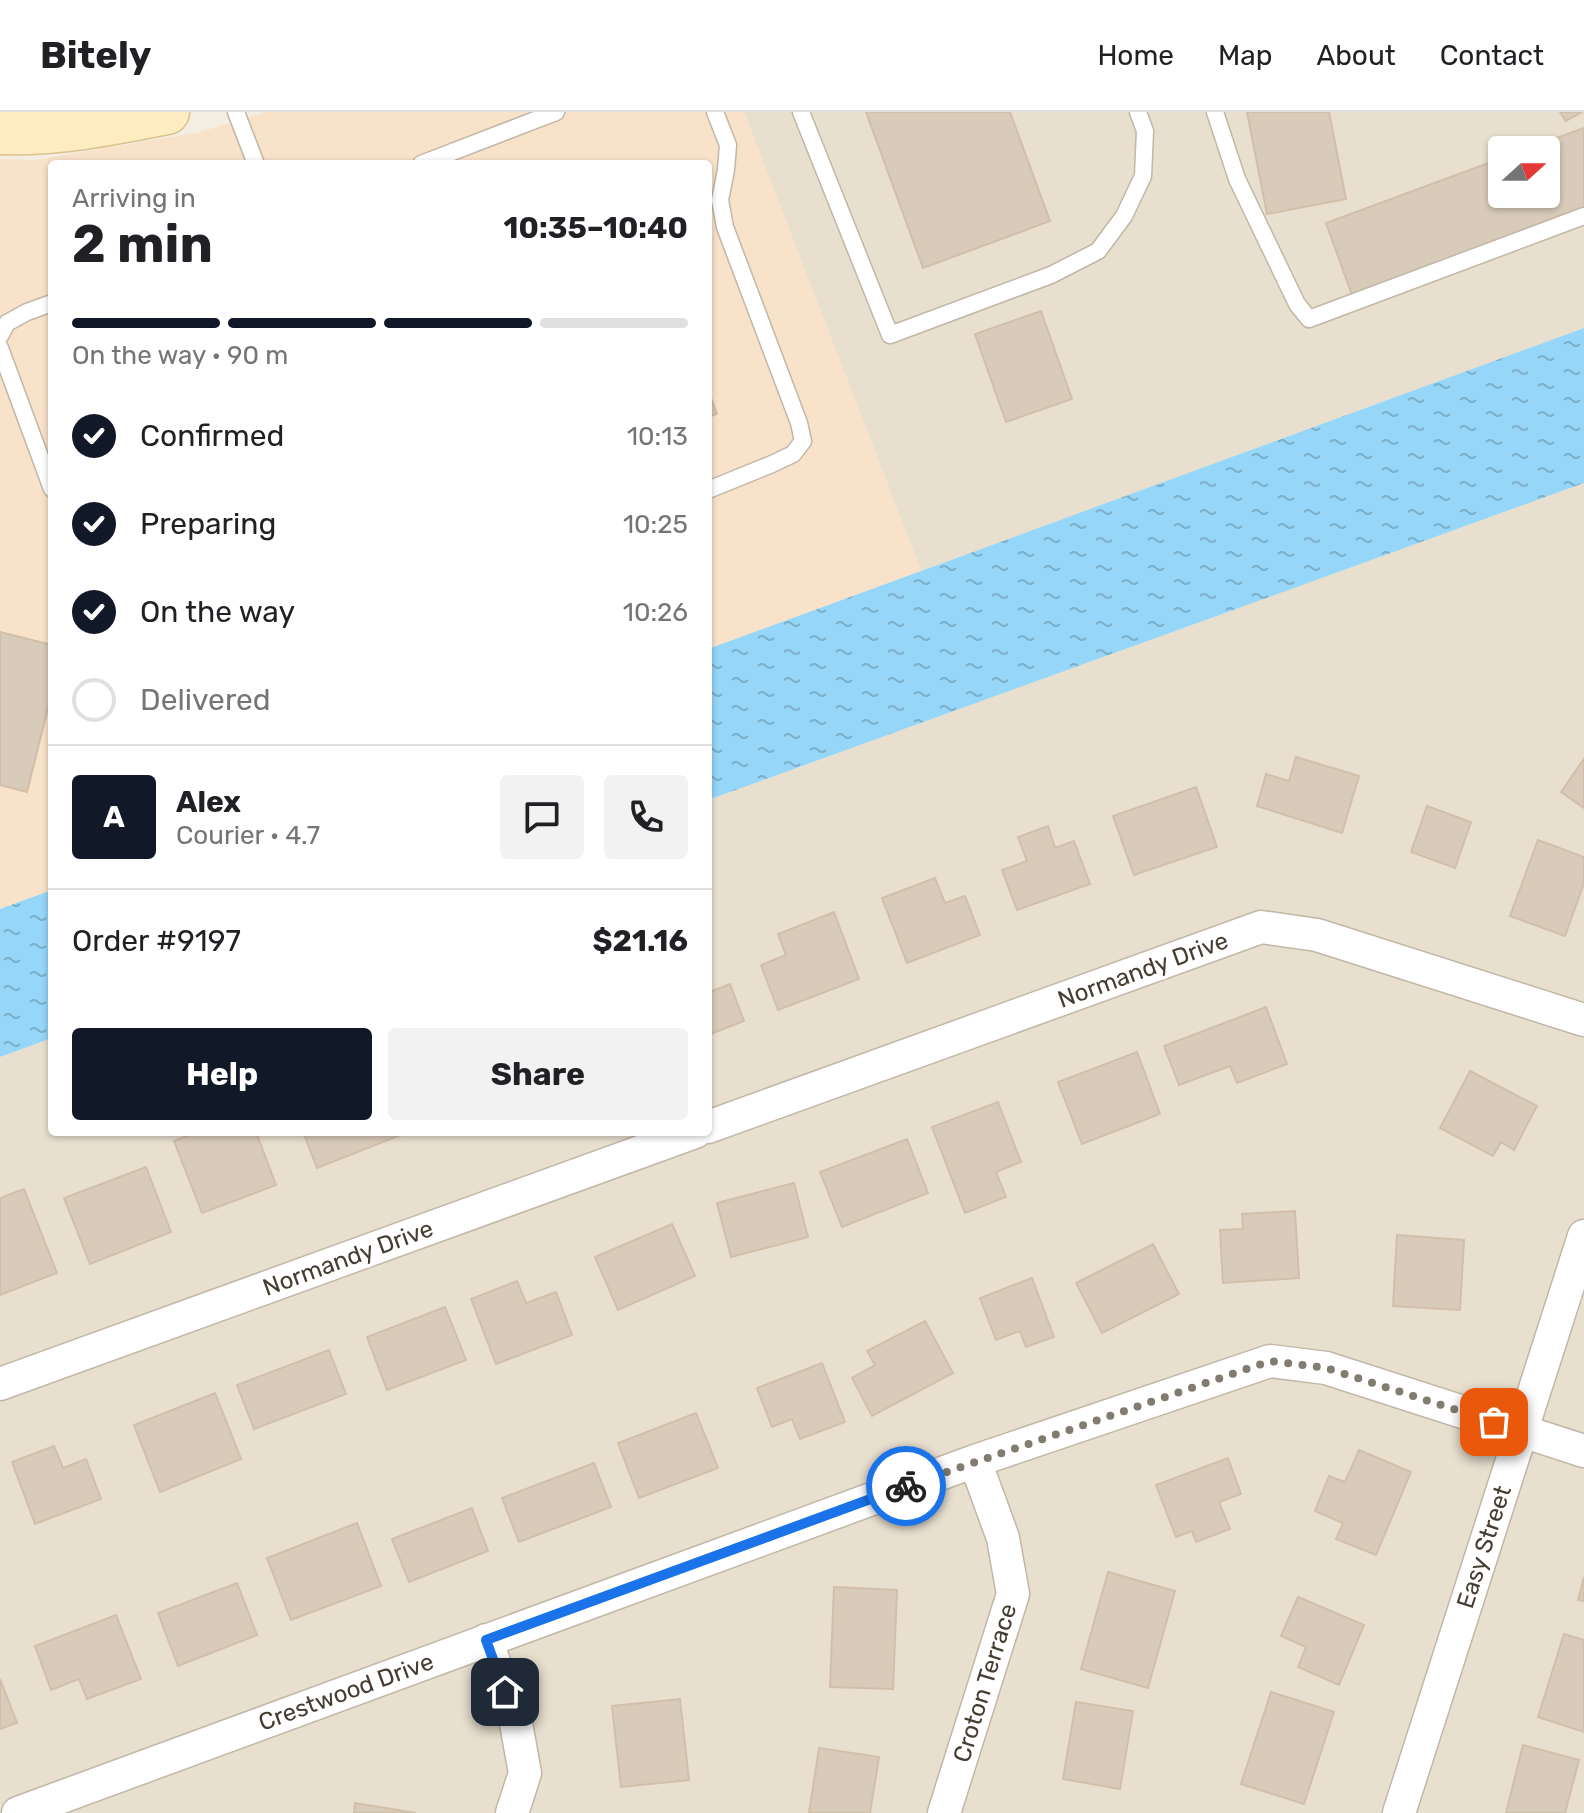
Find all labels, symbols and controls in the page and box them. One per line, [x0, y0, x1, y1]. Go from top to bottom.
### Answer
text: Bitely [40, 32, 152, 78]
text: Home [1097, 39, 1174, 72]
text: Map [1218, 39, 1272, 72]
text: About [1316, 39, 1396, 72]
text: Contact [1440, 39, 1544, 72]
north arrow [1488, 136, 1560, 208]
map controls [1488, 136, 1560, 208]
text: Arriving in [72, 183, 196, 214]
text: 10:35–10:40 [504, 210, 688, 246]
text: 2 min [72, 213, 213, 275]
text: On the way · 90 m [72, 340, 288, 371]
icon: check [72, 414, 116, 458]
text: Confirmed [140, 418, 284, 454]
text: 10:13 [627, 421, 688, 452]
icon: check [72, 502, 116, 546]
text: Preparing [140, 506, 276, 542]
text: 10:25 [623, 509, 688, 540]
icon: check [72, 590, 116, 634]
text: On the way [140, 594, 295, 630]
text: 10:26 [623, 597, 688, 628]
text: Delivered [140, 682, 271, 718]
button: chat [500, 775, 584, 859]
button: phone [604, 775, 688, 859]
text: Alex [176, 784, 241, 820]
text: A [103, 799, 125, 835]
text: Courier · 4.7 [176, 820, 320, 851]
text: Order #9197 [72, 923, 241, 959]
text: $21.16 [593, 923, 688, 959]
street label: Normandy Drive [1054, 926, 1232, 1014]
button: Help [72, 1028, 372, 1120]
button: Share [388, 1028, 688, 1120]
street label: Normandy Drive [259, 1214, 437, 1302]
pin [1460, 1388, 1528, 1456]
icon: bag [1472, 1400, 1516, 1444]
courier [866, 1446, 946, 1526]
icon: bike [884, 1464, 928, 1508]
street label: Easy Street [1451, 1482, 1517, 1612]
street label: Croton Terrace [948, 1600, 1022, 1766]
street label: Crestwood Drive [255, 1647, 437, 1737]
pin [471, 1658, 539, 1726]
icon: home [483, 1670, 527, 1714]

